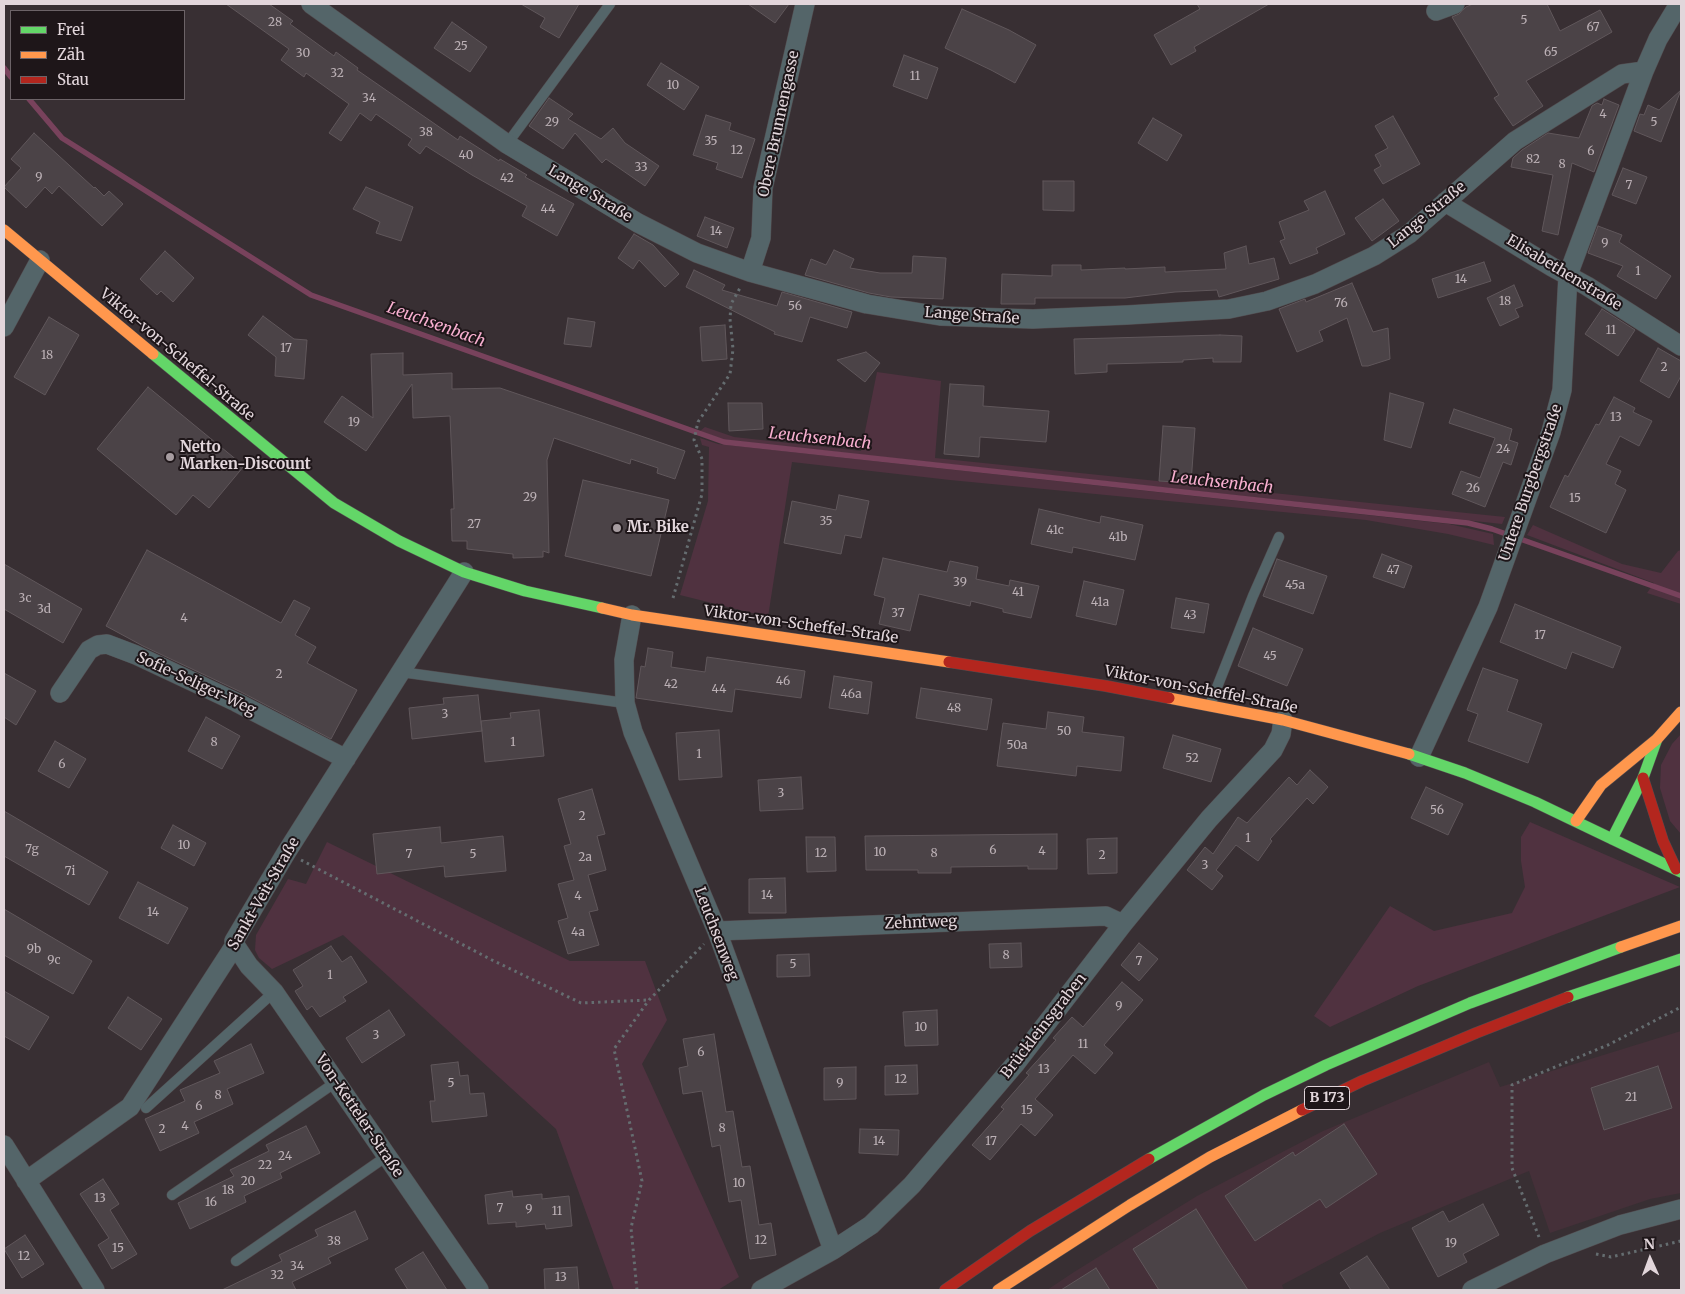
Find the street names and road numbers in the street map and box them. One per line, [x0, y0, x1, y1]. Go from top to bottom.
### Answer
street label: Obere Brunnengasse [755, 49, 803, 199]
street label: Lange Straße [545, 162, 635, 226]
street label: Lange Straße [1384, 178, 1470, 252]
street label: Elisabethenstraße [1503, 232, 1625, 314]
street label: Viktor-von-Scheffel-Straße [96, 285, 258, 425]
street label: Lange Straße [924, 304, 1020, 328]
street label: Untere Burgbergstraße [1496, 402, 1566, 564]
street label: Viktor-von-Scheffel-Straße [703, 602, 899, 648]
street label: Sofie-Seliger-Weg [133, 648, 259, 720]
street label: Viktor-von-Scheffel-Straße [1103, 662, 1299, 718]
street label: Sankt-Veit-Straße [224, 834, 304, 954]
street label: Leuchsenweg [690, 885, 742, 983]
street label: Zehntweg [884, 913, 958, 933]
street label: Brückleinsgraben [997, 970, 1091, 1082]
street label: Von-Ketteler-Straße [311, 1051, 407, 1181]
road number: B 173 [1304, 1086, 1350, 1110]

